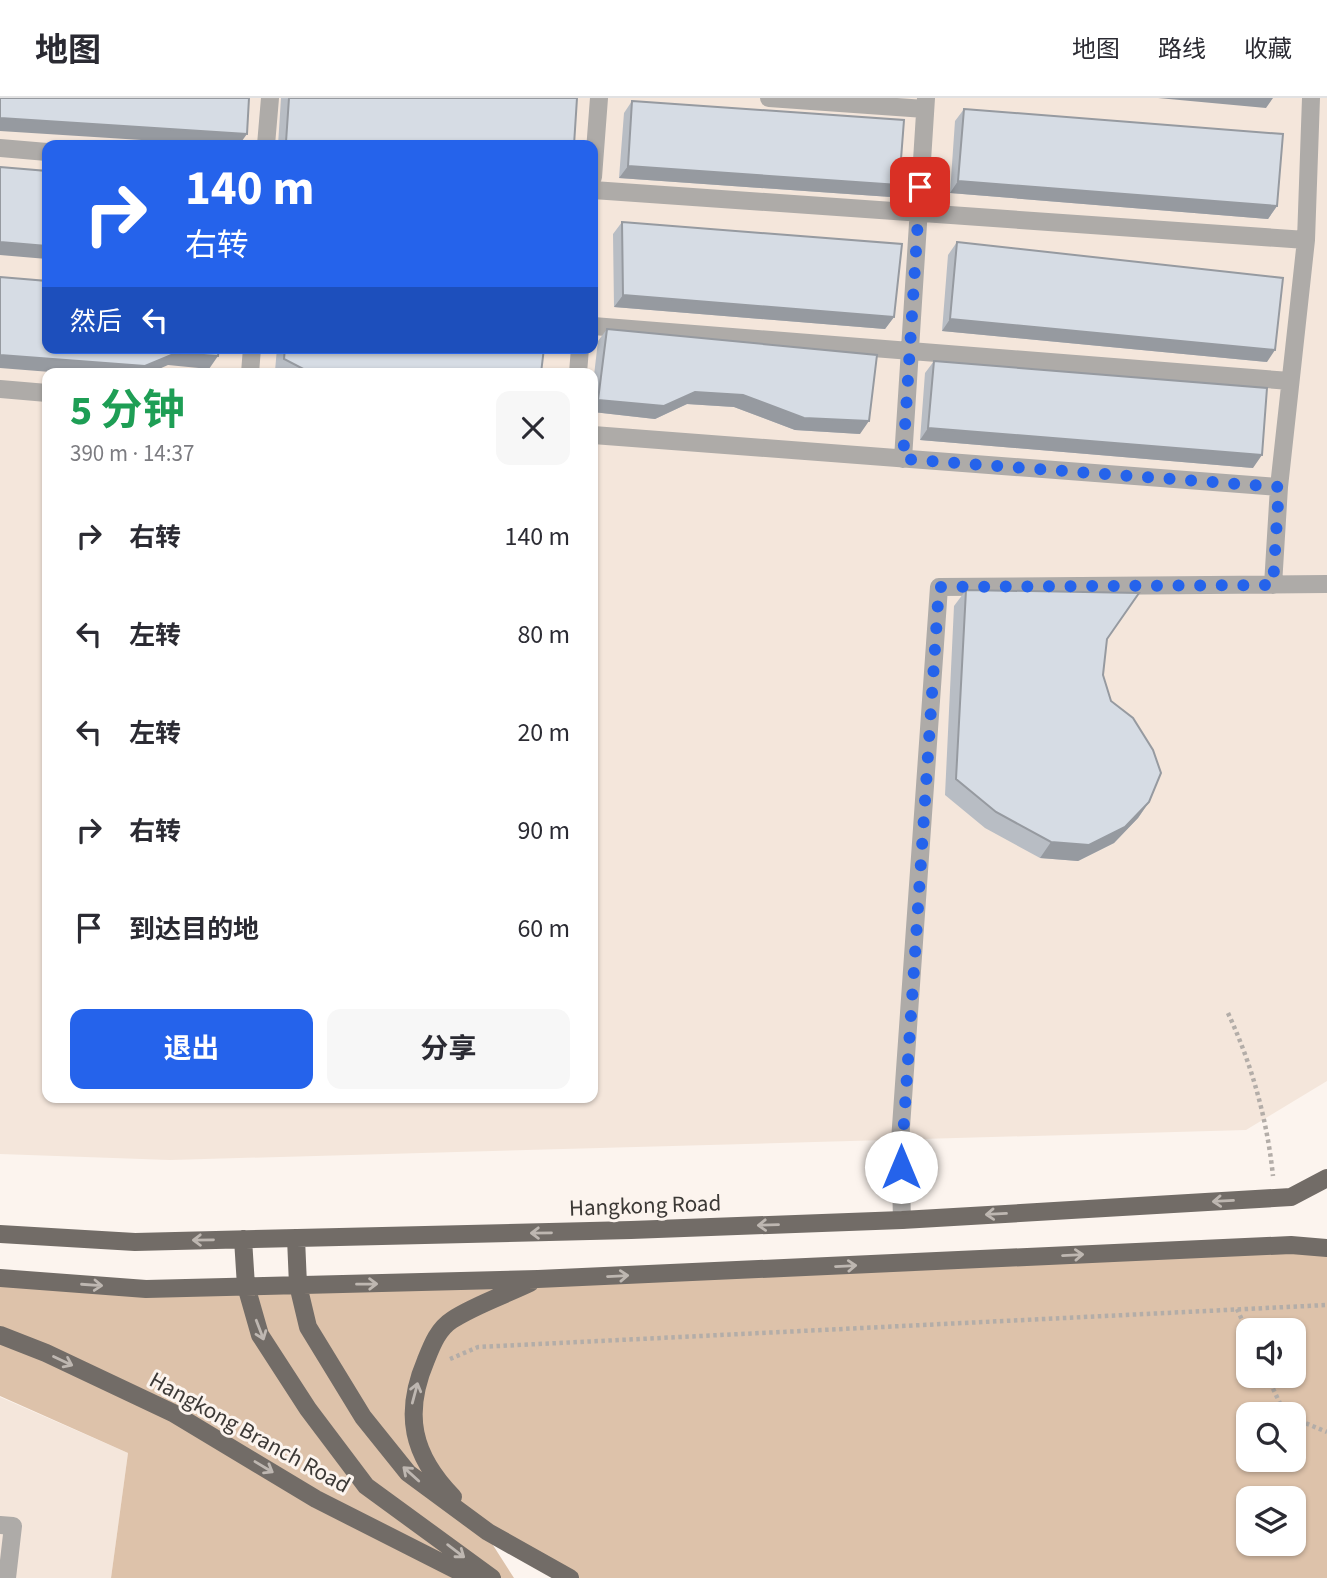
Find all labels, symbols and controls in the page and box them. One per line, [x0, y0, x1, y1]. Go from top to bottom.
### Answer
text: 地图 [35, 27, 101, 74]
text: 地图 [1072, 32, 1120, 67]
text: 路线 [1158, 32, 1206, 67]
text: 收藏 [1244, 32, 1292, 67]
text: 140 m [185, 154, 314, 224]
pin [890, 157, 950, 217]
icon: right [70, 168, 161, 259]
icon: arrive [901, 168, 939, 206]
text: 右转 [185, 223, 249, 269]
icon: left [136, 301, 174, 339]
text: 然后 [70, 303, 122, 340]
text: 5 分钟 [70, 381, 185, 441]
button: close [496, 391, 570, 465]
text: 390 m · 14:37 [70, 437, 194, 470]
icon: right [70, 517, 108, 555]
text: 140 m [504, 518, 570, 555]
text: 右转 [129, 519, 181, 556]
icon: left [70, 615, 108, 653]
text: 80 m [517, 616, 570, 653]
text: 左转 [129, 617, 181, 654]
icon: left [70, 713, 108, 751]
text: 20 m [517, 714, 570, 751]
text: 左转 [129, 715, 181, 752]
icon: right [70, 811, 108, 849]
text: 90 m [517, 812, 570, 849]
text: 右转 [129, 813, 181, 850]
icon: arrive [70, 909, 108, 947]
text: 60 m [517, 910, 570, 947]
text: 到达目的地 [129, 911, 259, 948]
button: 退出 [70, 1009, 313, 1089]
button: 分享 [327, 1009, 570, 1089]
position arrow [864, 1130, 938, 1204]
street label: Hangkong Road [568, 1186, 722, 1225]
one-way arrow [1212, 1194, 1235, 1207]
one-way arrow [985, 1208, 1007, 1221]
one-way arrow [757, 1218, 780, 1232]
one-way arrow [530, 1226, 553, 1239]
one-way arrow [192, 1234, 215, 1247]
one-way arrow [1061, 1249, 1084, 1262]
one-way arrow [834, 1259, 857, 1272]
one-way arrow [607, 1269, 630, 1282]
one-way arrow [355, 1277, 378, 1290]
one-way arrow [81, 1279, 103, 1292]
one-way arrow [255, 1318, 267, 1340]
map controls [1236, 1318, 1306, 1556]
button: sound [1236, 1318, 1306, 1388]
one-way arrow [52, 1355, 73, 1368]
street label: Hangkong Branch Road [143, 1363, 356, 1501]
one-way arrow [409, 1382, 422, 1404]
button: search [1236, 1402, 1306, 1472]
one-way arrow [254, 1461, 274, 1475]
one-way arrow [402, 1466, 420, 1482]
button: layers [1236, 1486, 1306, 1556]
one-way arrow [446, 1544, 465, 1559]

